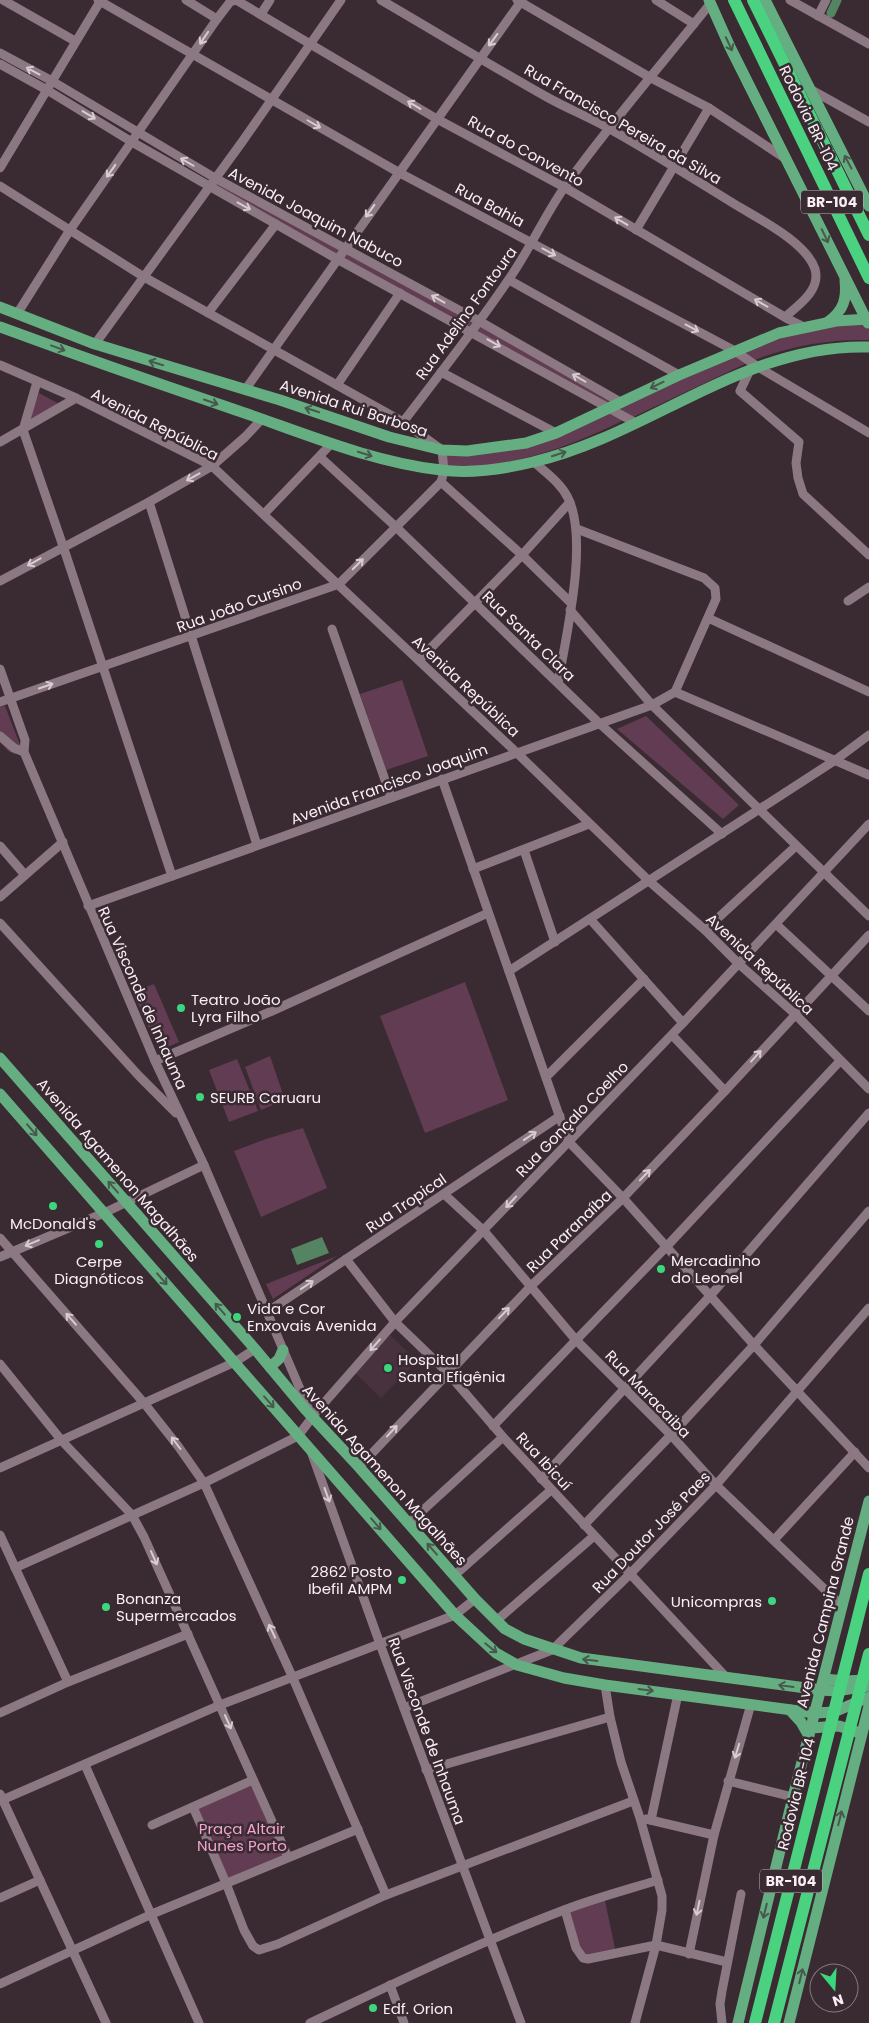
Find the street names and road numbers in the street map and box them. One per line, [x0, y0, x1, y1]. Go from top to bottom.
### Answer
street label: Rua Francisco Pereira da Silva [521, 59, 725, 189]
street label: Rodovia BR-104 [774, 62, 844, 174]
street label: Rua do Convento [464, 110, 588, 192]
street label: Avenida Joaquim Nabuco [225, 162, 407, 272]
street label: Rua Bahia [452, 178, 528, 232]
road number: BR-104 [801, 190, 863, 213]
street label: Rua Adelino Fontoura [410, 242, 522, 384]
street label: Avenida Rui Barbosa [277, 374, 431, 442]
street label: Avenida República [88, 383, 222, 465]
street label: Rua João Cursino [174, 573, 304, 637]
street label: Rua Santa Clara [478, 586, 580, 686]
street label: Avenida República [408, 630, 524, 742]
street label: Avenida Francisco Joaquim [288, 739, 490, 829]
street label: Rua Visconde de Inhauma [93, 903, 193, 1093]
street label: Avenida República [702, 908, 818, 1020]
street label: Rua Gonçalo Coelho [511, 1056, 633, 1182]
street label: Avenida Agamenon Magalhães [32, 1074, 204, 1267]
street label: Rua Tropical [362, 1168, 450, 1238]
street label: Rua Paranaíba [522, 1185, 616, 1277]
street label: Rua Maracaiba [601, 1345, 695, 1443]
street label: Avenida Agamenon Magalhães [298, 1380, 472, 1570]
street label: Rua Ibicuí [512, 1427, 577, 1495]
street label: Rua Doutor José Paes [587, 1466, 715, 1598]
street label: Avenida Campina Grande [791, 1514, 859, 1710]
street label: Rua Visconde de Inhauma [383, 1634, 471, 1828]
street label: Rodovia BR-104 [772, 1736, 820, 1852]
road number: BR-104 [760, 1870, 822, 1892]

